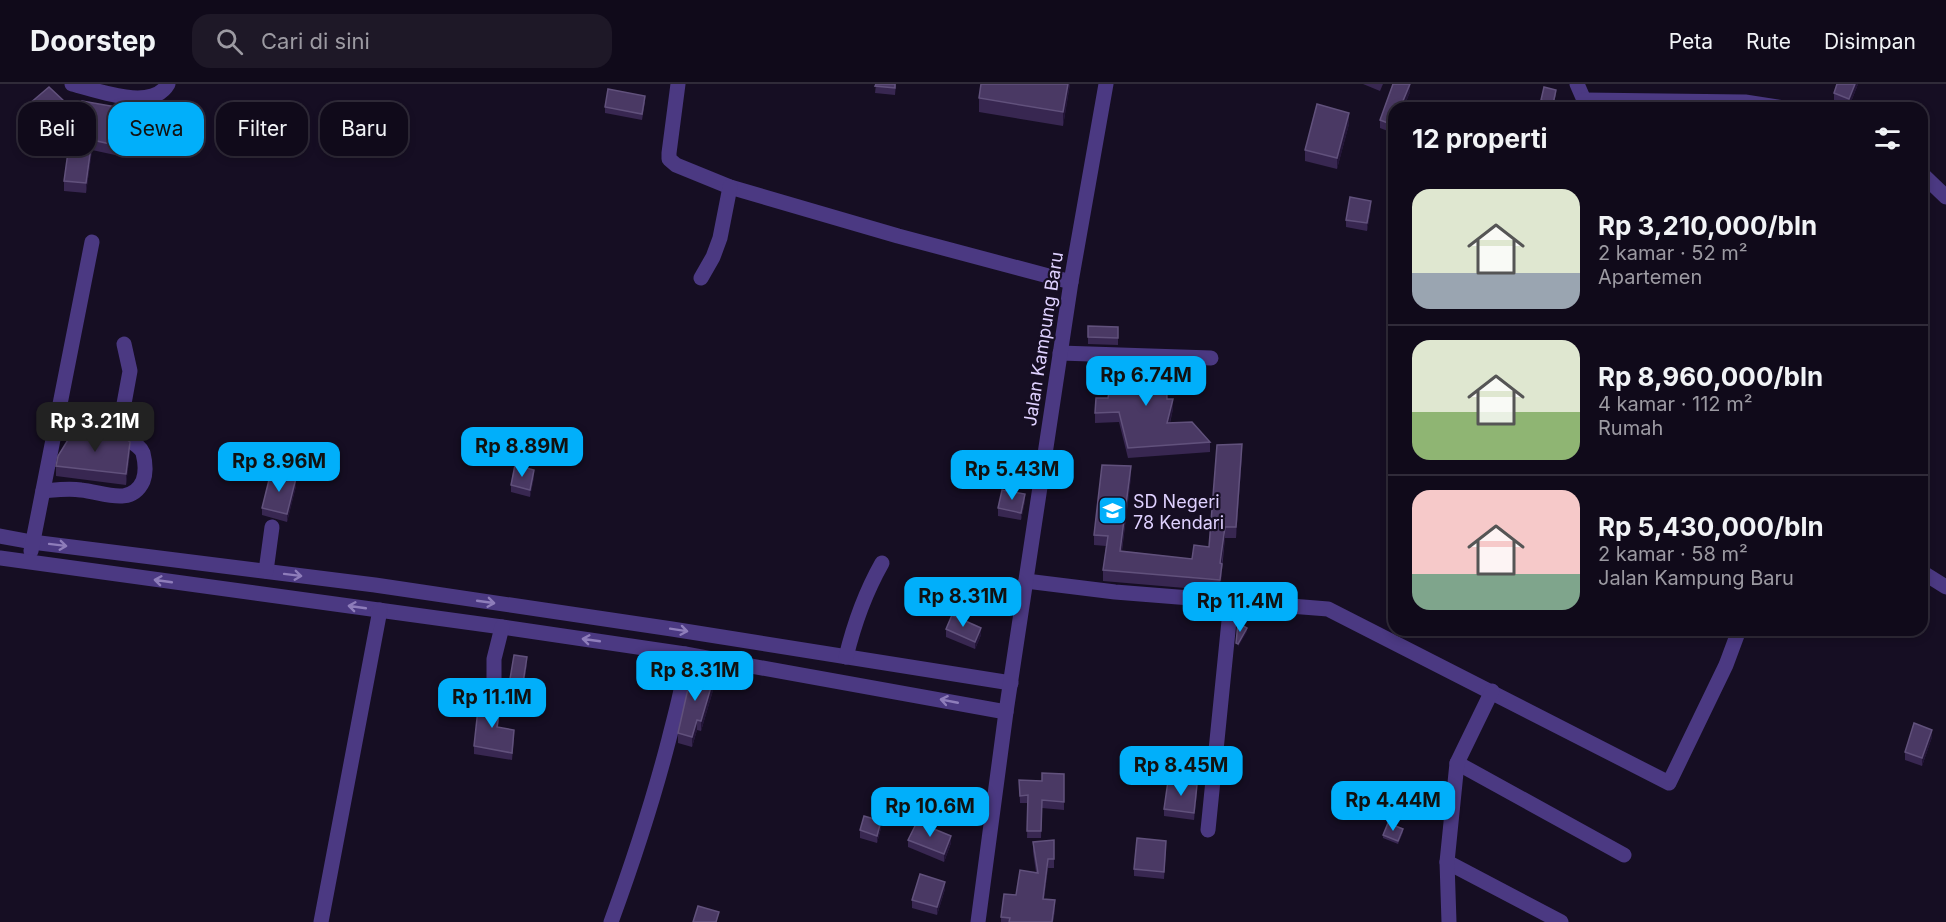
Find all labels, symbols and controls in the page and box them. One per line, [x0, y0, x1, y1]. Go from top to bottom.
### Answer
search box [192, 14, 612, 68]
text: Doorstep [30, 24, 156, 58]
icon: search [213, 25, 246, 58]
text: Cari di sini [261, 28, 370, 54]
text: Peta [1669, 29, 1713, 54]
text: Rute [1746, 29, 1791, 54]
text: Disimpan [1824, 29, 1916, 54]
chip: Beli [18, 102, 96, 156]
chip: Sewa [108, 102, 204, 156]
chip: Filter [216, 102, 308, 156]
chip: Baru [320, 102, 408, 156]
icon: filters [1871, 122, 1904, 155]
text: 12 properti [1412, 123, 1548, 154]
text: Rp 3,210,000/bln [1598, 210, 1817, 241]
icon: home [1460, 213, 1532, 285]
text: 2 kamar · 52 m² [1598, 241, 1748, 265]
street label: Jalan Kampung Baru [1019, 250, 1067, 428]
text: Apartemen [1598, 265, 1702, 289]
pin: Rp 6.74M [1084, 356, 1208, 407]
text: Rp 8,960,000/bln [1598, 361, 1823, 392]
text: Rp 6.74M [1100, 363, 1192, 387]
icon: home [1460, 364, 1532, 436]
text: 4 kamar · 112 m² [1598, 392, 1753, 416]
pin: Rp 3.21M [33, 402, 157, 453]
text: Rp 3.21M [50, 409, 140, 433]
text: Rumah [1598, 416, 1663, 440]
pin: Rp 8.89M [460, 427, 584, 478]
text: Rp 8.89M [475, 434, 569, 458]
pin: Rp 8.96M [217, 442, 341, 493]
text: Rp 8.96M [232, 449, 326, 473]
pin: Rp 5.43M [950, 450, 1074, 501]
text: Rp 5.43M [965, 457, 1059, 481]
place label: SD Negeri 78 Kendari [1133, 491, 1224, 533]
school or university icon: SD Negeri 78 Kendari [1096, 495, 1128, 527]
text: Rp 5,430,000/bln [1598, 511, 1824, 542]
icon: home [1460, 514, 1532, 586]
one-way arrow [47, 540, 67, 551]
text: 2 kamar · 58 m² [1598, 542, 1748, 566]
text: Jalan Kampung Baru [1598, 566, 1794, 590]
one-way arrow [283, 569, 302, 580]
one-way arrow [154, 575, 174, 586]
pin: Rp 8.31M [901, 577, 1025, 628]
pin: Rp 11.4M [1178, 582, 1302, 633]
text: Rp 8.31M [918, 584, 1008, 608]
text: Rp 11.4M [1197, 589, 1283, 613]
one-way arrow [476, 596, 495, 607]
one-way arrow [347, 601, 367, 612]
one-way arrow [669, 625, 688, 636]
one-way arrow [582, 634, 602, 645]
pin: Rp 8.31M [633, 651, 757, 702]
text: Rp 8.31M [650, 658, 740, 682]
pin: Rp 11.1M [430, 678, 554, 729]
text: Rp 11.1M [452, 685, 532, 709]
one-way arrow [940, 695, 959, 706]
pin: Rp 8.45M [1119, 746, 1243, 797]
text: Rp 8.45M [1134, 753, 1228, 777]
pin: Rp 4.44M [1331, 781, 1455, 832]
pin: Rp 10.6M [868, 787, 992, 838]
text: Rp 4.44M [1345, 788, 1441, 812]
text: Rp 10.6M [885, 794, 975, 818]

